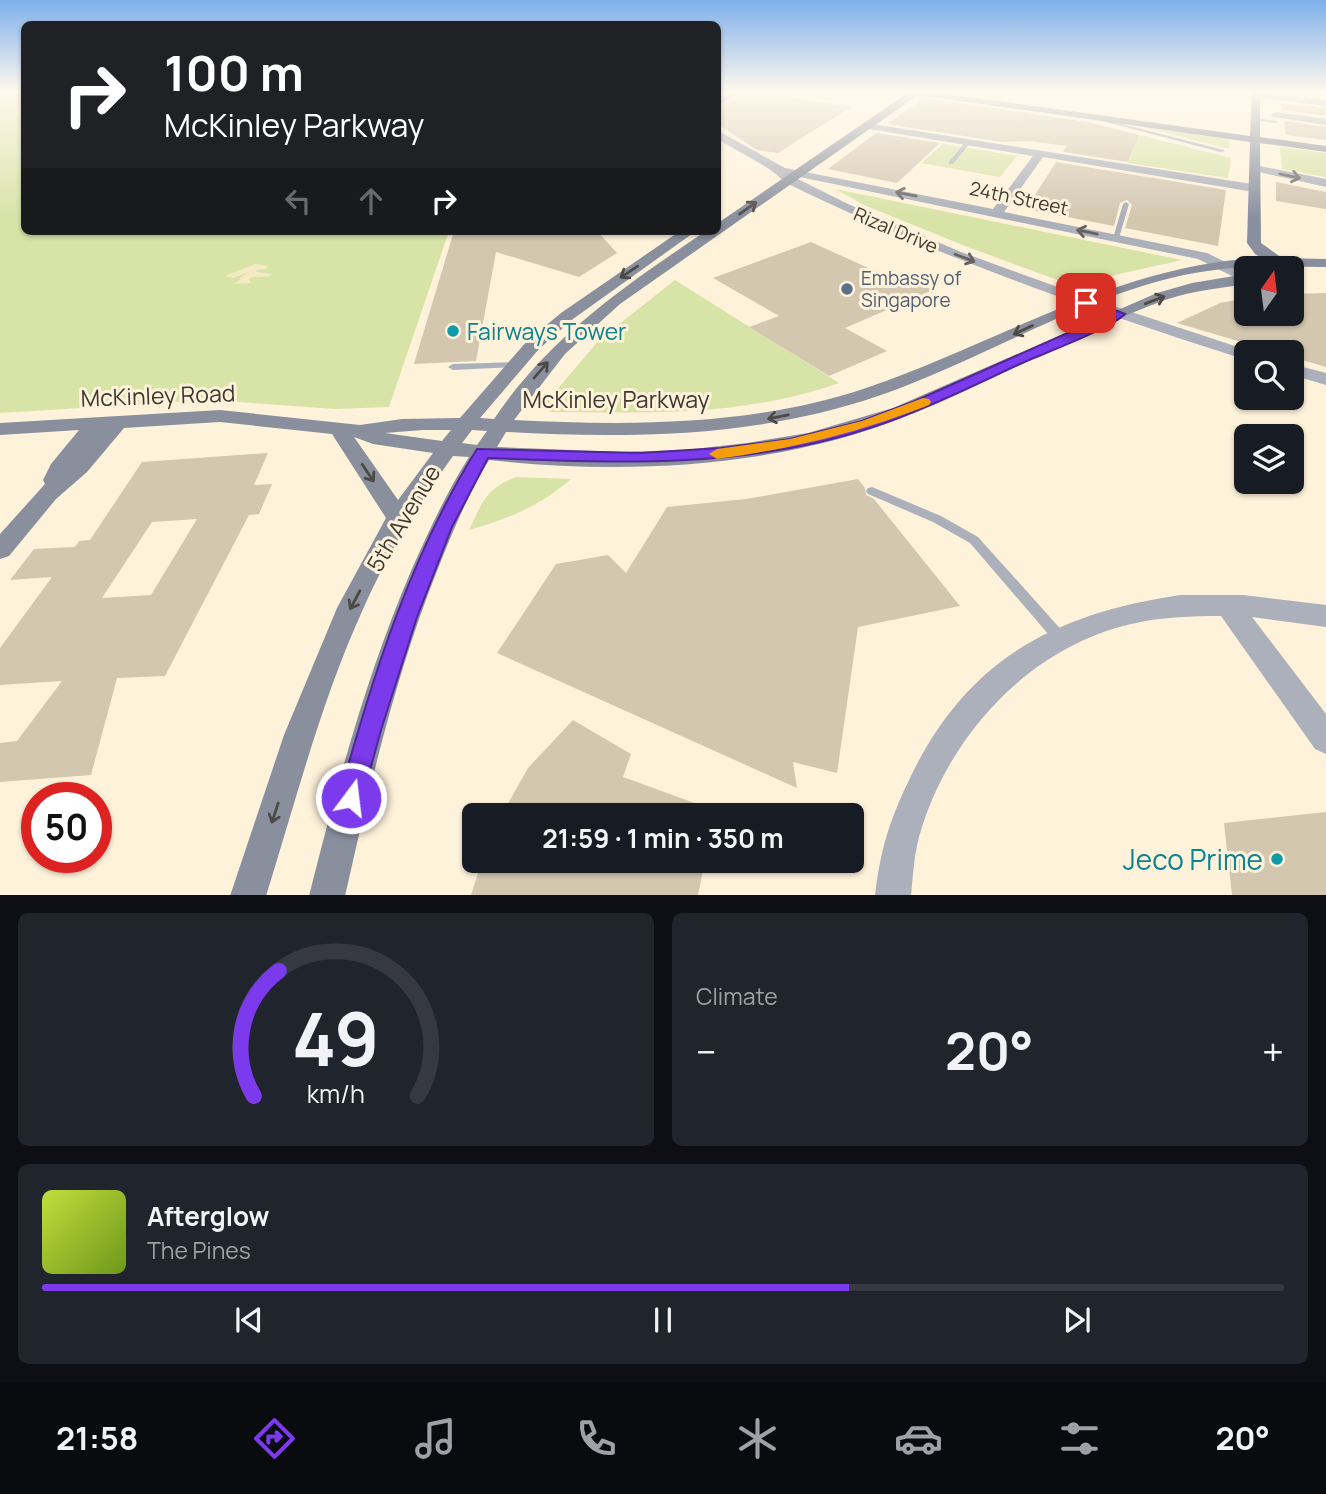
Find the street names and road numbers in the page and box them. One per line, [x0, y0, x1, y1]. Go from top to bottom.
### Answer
street label: 24th Street [967, 175, 1071, 221]
street label: Rizal Drive [850, 201, 942, 259]
street label: McKinley Road [80, 376, 236, 414]
street label: McKinley Parkway [522, 383, 710, 415]
street label: 5th Avenue [359, 459, 447, 577]

